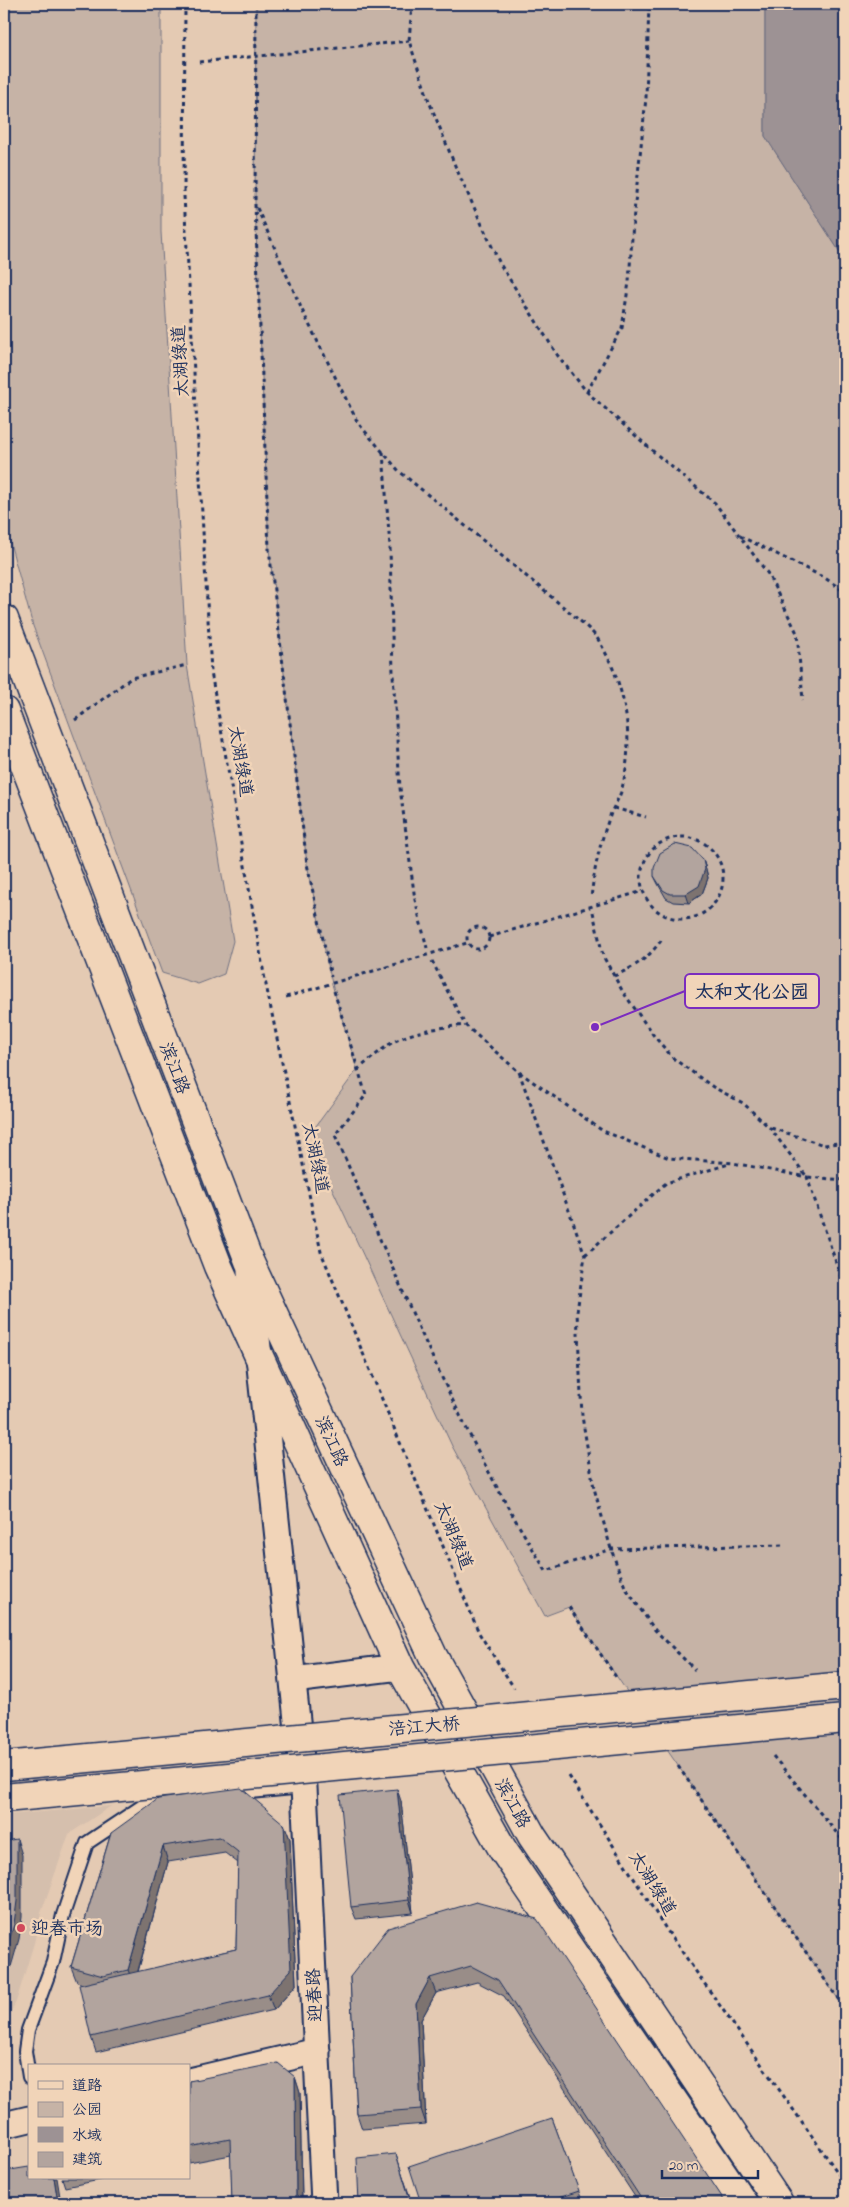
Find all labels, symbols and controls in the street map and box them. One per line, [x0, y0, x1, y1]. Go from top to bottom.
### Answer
street label: 太湖绿道 [167, 324, 197, 398]
street label: 太湖绿道 [220, 724, 258, 799]
callout: 太和文化公园 [685, 974, 819, 1008]
text: 太和文化公园 [695, 980, 809, 1007]
street label: 滨江路 [151, 1039, 195, 1099]
street label: 太湖绿道 [294, 1120, 334, 1196]
street label: 滨江路 [307, 1412, 353, 1472]
street label: 太湖绿道 [426, 1498, 478, 1574]
street label: 涪江大桥 [387, 1712, 461, 1744]
street label: 滨江路 [487, 1774, 536, 1834]
street label: 太湖绿道 [621, 1847, 681, 1921]
place label: 迎春市场 [31, 1917, 103, 1943]
marker: 迎春市场 [15, 1922, 27, 1934]
street label: 迎春路 [302, 1967, 330, 2023]
legend [28, 2064, 190, 2180]
text: 道路 [72, 2075, 102, 2097]
text: 公园 [72, 2099, 102, 2121]
text: 水域 [72, 2125, 102, 2147]
scale bar [662, 2147, 758, 2179]
text: 建筑 [72, 2149, 102, 2171]
text: 20 m [669, 2155, 699, 2177]

